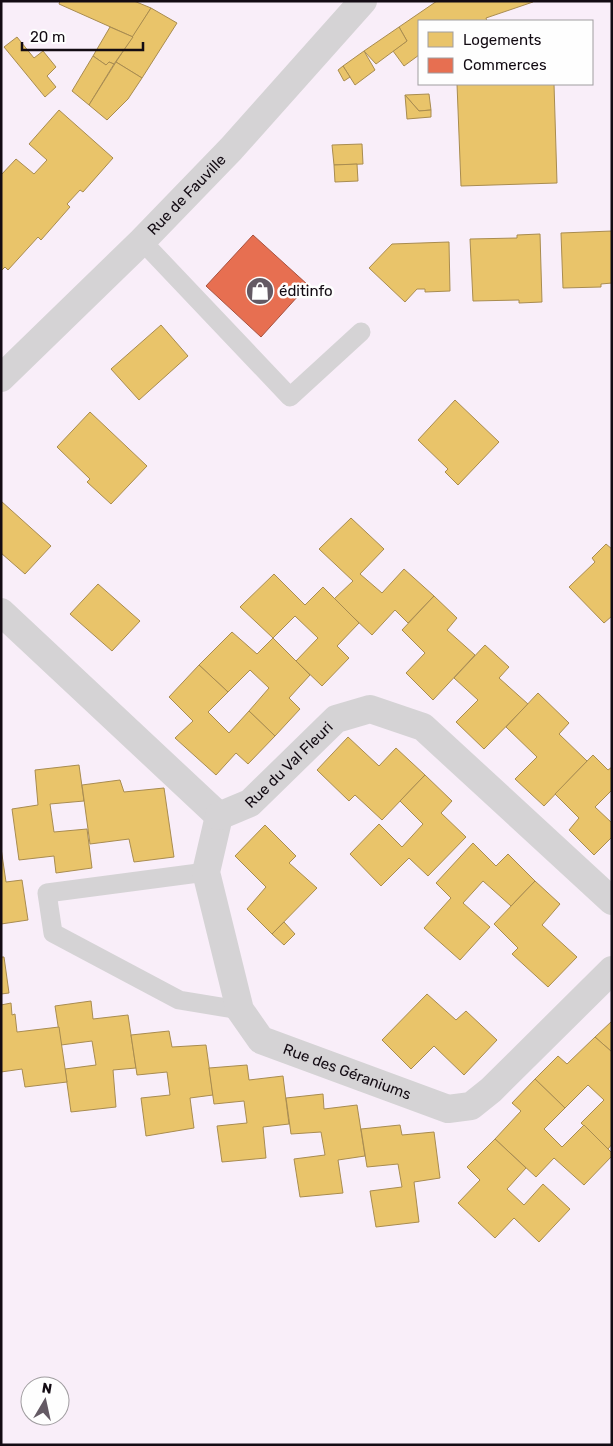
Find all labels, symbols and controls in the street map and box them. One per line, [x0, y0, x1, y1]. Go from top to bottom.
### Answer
scale bar [22, 20, 144, 52]
legend [418, 20, 593, 85]
text: 20 m [30, 28, 65, 46]
text: Logements [463, 31, 542, 49]
text: Commerces [463, 56, 547, 74]
street label: Rue de Fauville [144, 151, 230, 239]
shop icon: éditinfo [245, 276, 275, 306]
place label: éditinfo [279, 282, 333, 300]
street label: Rue du Val Fleuri [241, 718, 337, 812]
street label: Rue des Géraniums [281, 1040, 414, 1104]
north arrow [20, 1376, 70, 1426]
text: N [41, 1379, 53, 1398]

